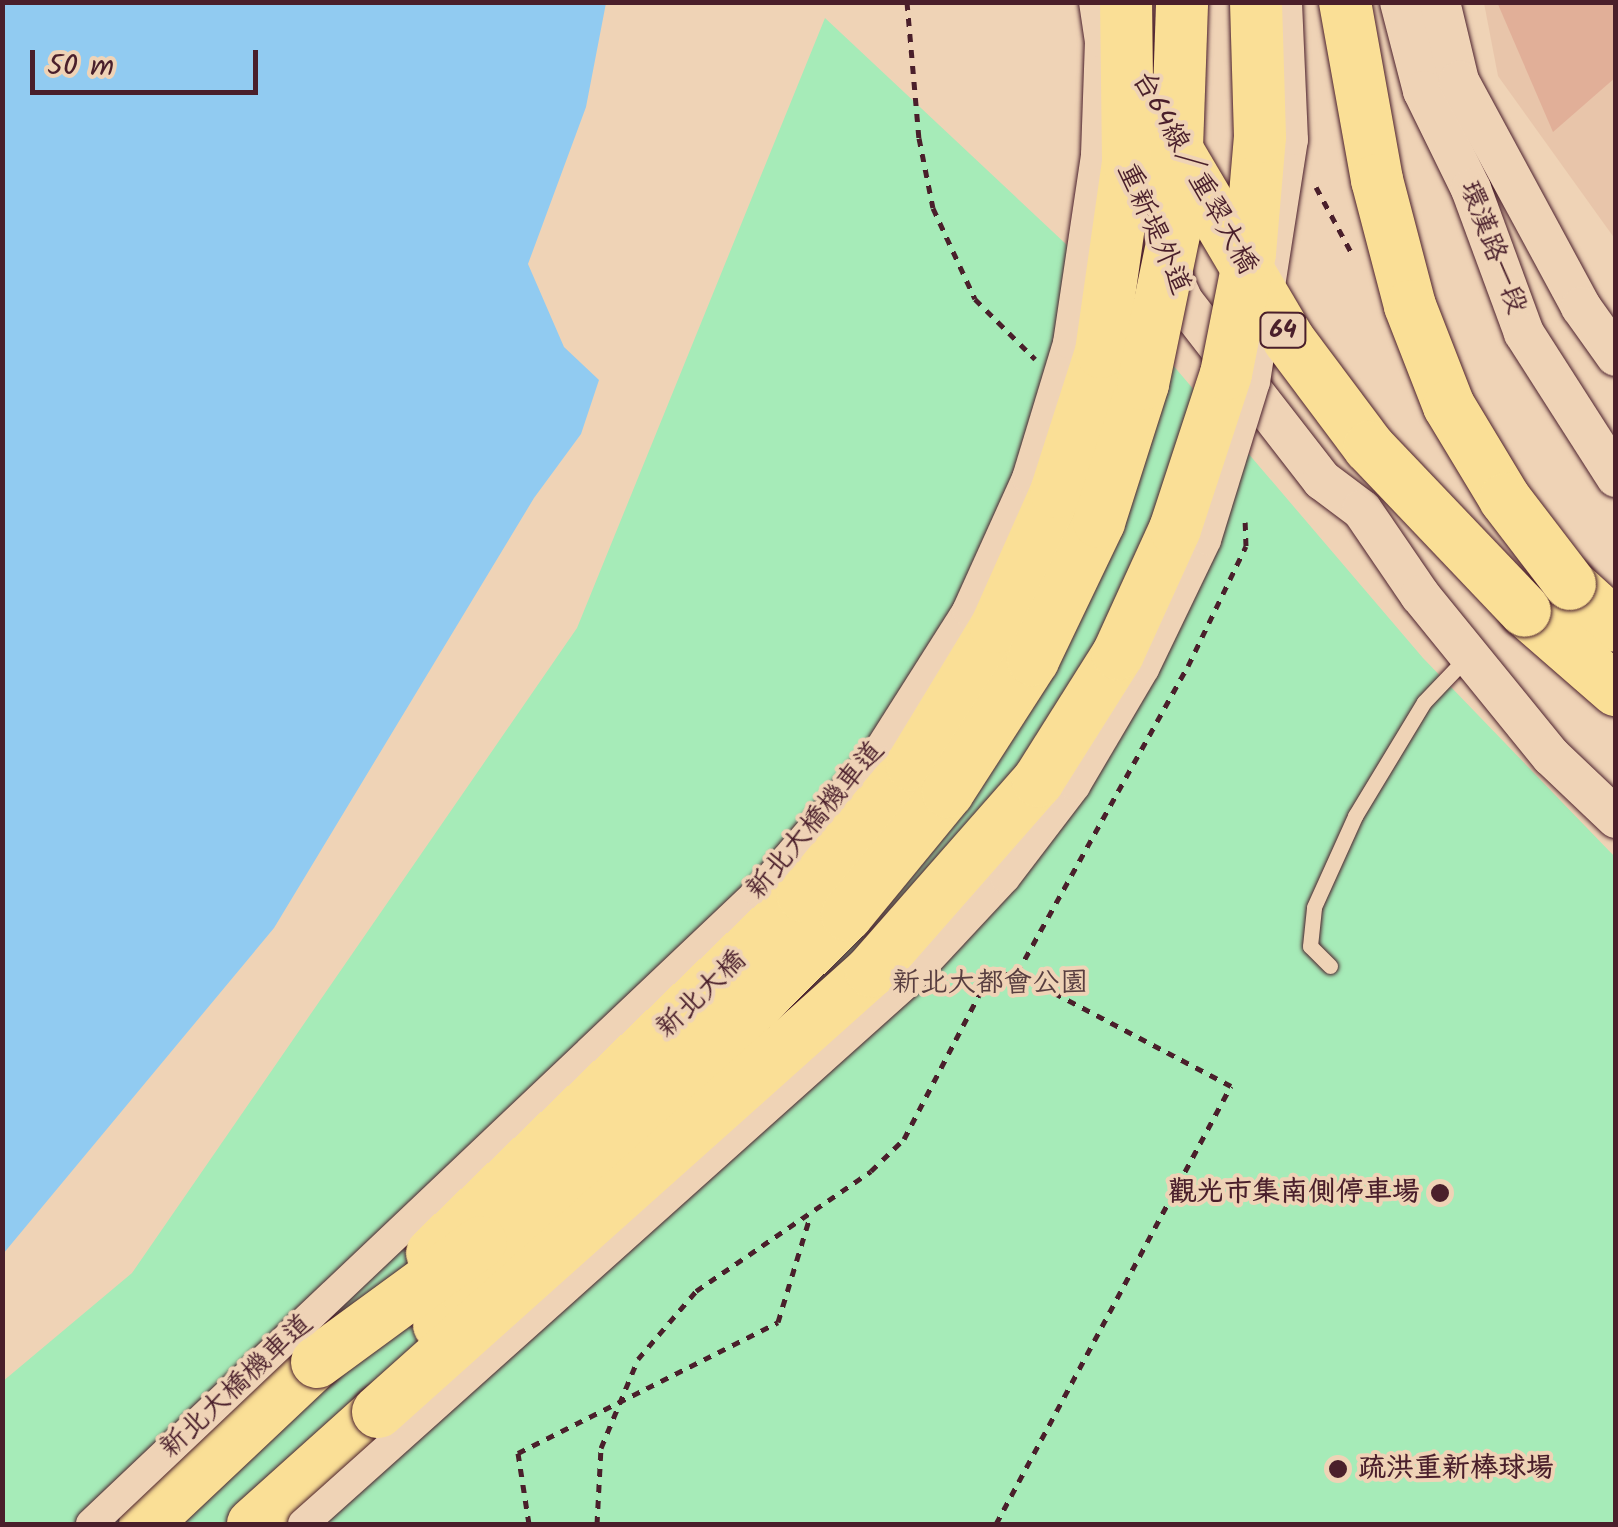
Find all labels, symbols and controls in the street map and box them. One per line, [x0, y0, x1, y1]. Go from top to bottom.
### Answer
scale bar [35, 30, 262, 92]
text: 50 m [47, 43, 114, 91]
street label: 台64線／重翠大橋 [1124, 66, 1264, 280]
street label: 重新堤外道 [1109, 158, 1197, 300]
street label: 環漢路一段 [1451, 177, 1533, 319]
road number: 64 [1258, 310, 1308, 350]
street label: 新北大橋機車道 [740, 735, 892, 907]
street label: 新北大橋 [650, 944, 754, 1046]
park label: 新北大都會公園 [892, 967, 1088, 1001]
place label: 觀光市集南側停車場 [1168, 1176, 1420, 1210]
marker: 觀光市集南側停車場 [1429, 1182, 1451, 1204]
street label: 新北大橋機車道 [154, 1308, 320, 1466]
place label: 疏洪重新棒球場 [1358, 1452, 1554, 1486]
marker: 疏洪重新棒球場 [1327, 1458, 1349, 1480]

